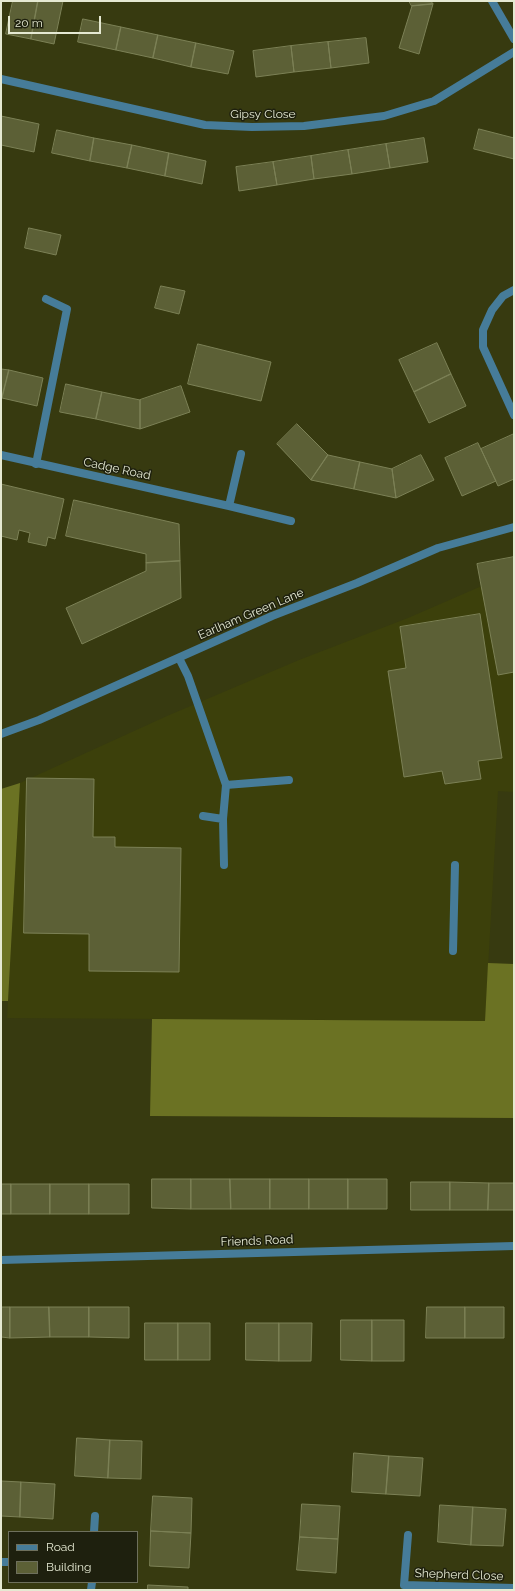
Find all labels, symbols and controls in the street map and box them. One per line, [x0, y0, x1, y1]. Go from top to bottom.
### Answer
scale bar [10, 8, 103, 34]
text: 20 m [15, 16, 43, 30]
street label: Gipsy Close [230, 107, 296, 121]
street label: Cadge Road [82, 455, 152, 483]
street label: Earlham Green Lane [196, 585, 306, 643]
street label: Friends Road [220, 1233, 294, 1249]
legend [8, 1531, 138, 1583]
text: Road [46, 1540, 75, 1554]
text: Building [46, 1560, 92, 1574]
street label: Shepherd Close [414, 1566, 504, 1584]

